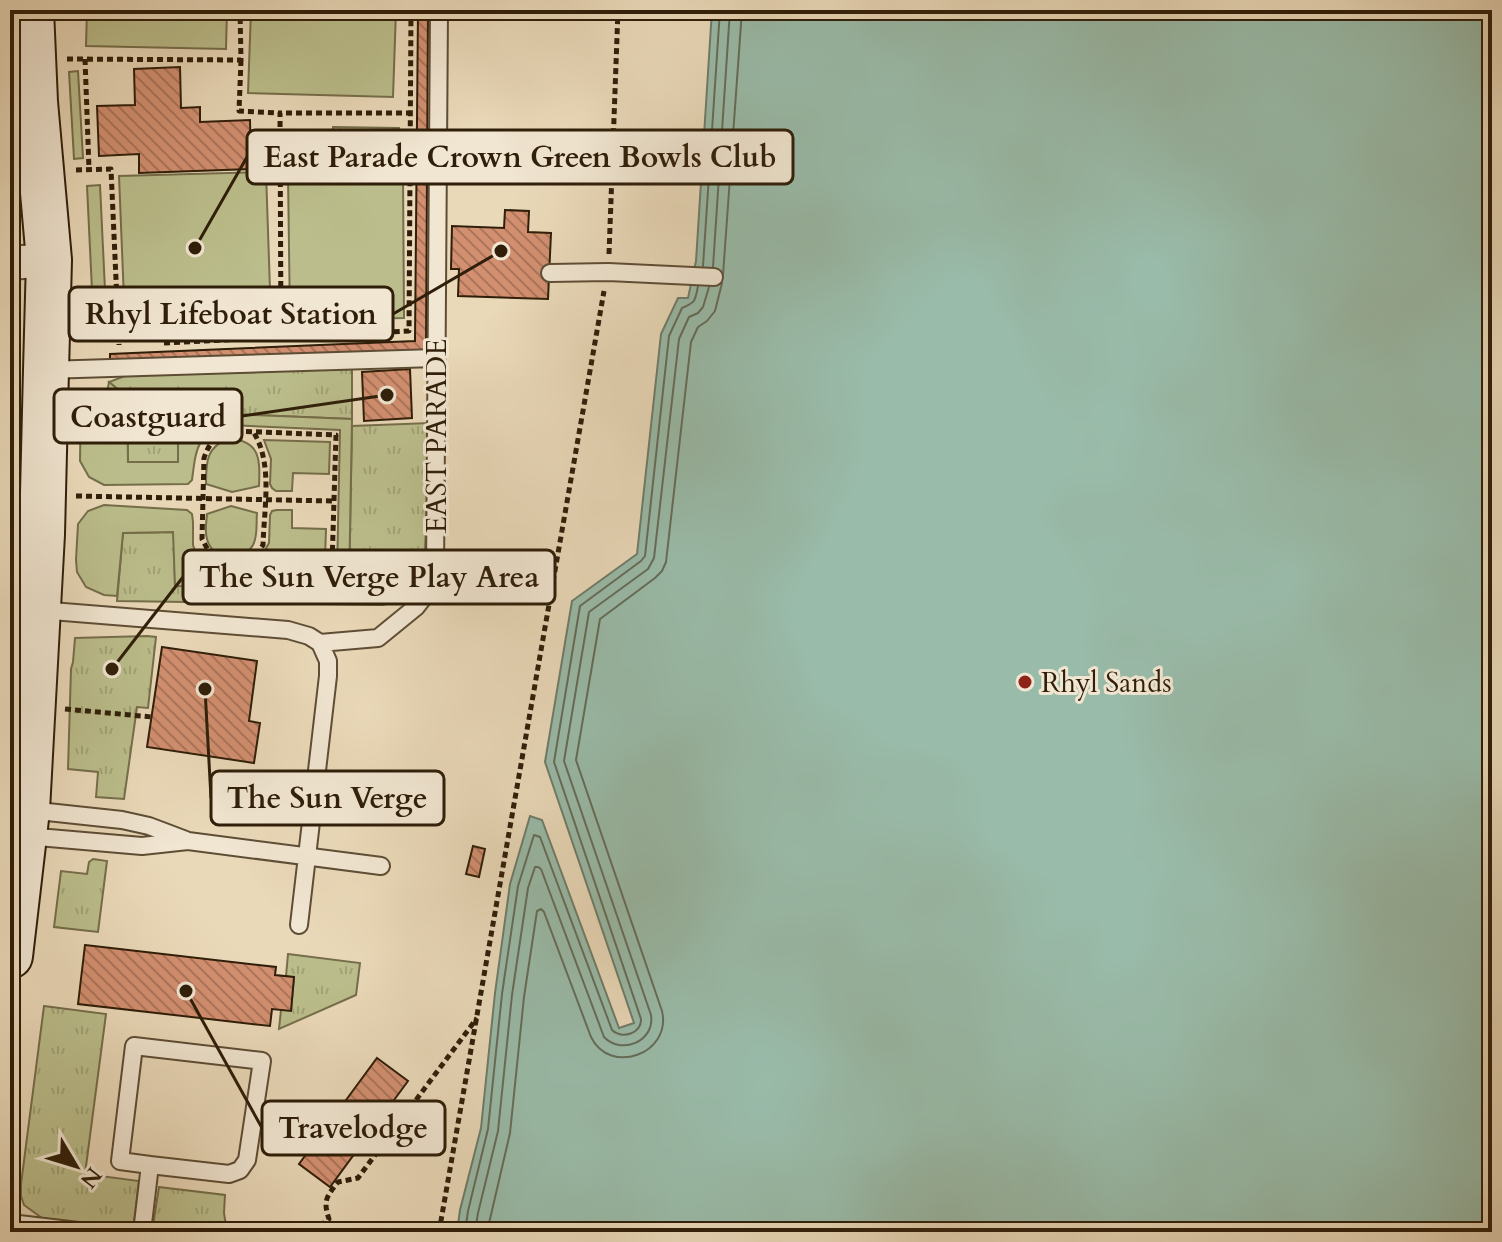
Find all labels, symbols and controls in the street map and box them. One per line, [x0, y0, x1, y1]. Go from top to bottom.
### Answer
callout: East Parade Crown Green Bowls Club [247, 130, 793, 184]
text: East Parade Crown Green Bowls Club [263, 137, 777, 178]
callout: Rhyl Lifeboat Station [69, 287, 393, 341]
text: Rhyl Lifeboat Station [85, 294, 377, 335]
street label: EAST PARADE [418, 338, 456, 534]
callout: Coastguard [54, 389, 242, 443]
text: Coastguard [70, 397, 226, 438]
callout: The Sun Verge Play Area [183, 550, 555, 604]
text: The Sun Verge Play Area [199, 557, 539, 598]
place label: Rhyl Sands [1041, 664, 1172, 702]
marker: Rhyl Sands [1016, 673, 1034, 691]
callout: The Sun Verge [211, 771, 444, 825]
text: The Sun Verge [226, 778, 428, 819]
callout: Travelodge [262, 1101, 445, 1155]
text: Travelodge [278, 1108, 428, 1149]
north arrow [36, 1126, 116, 1206]
text: N [73, 1161, 109, 1194]

